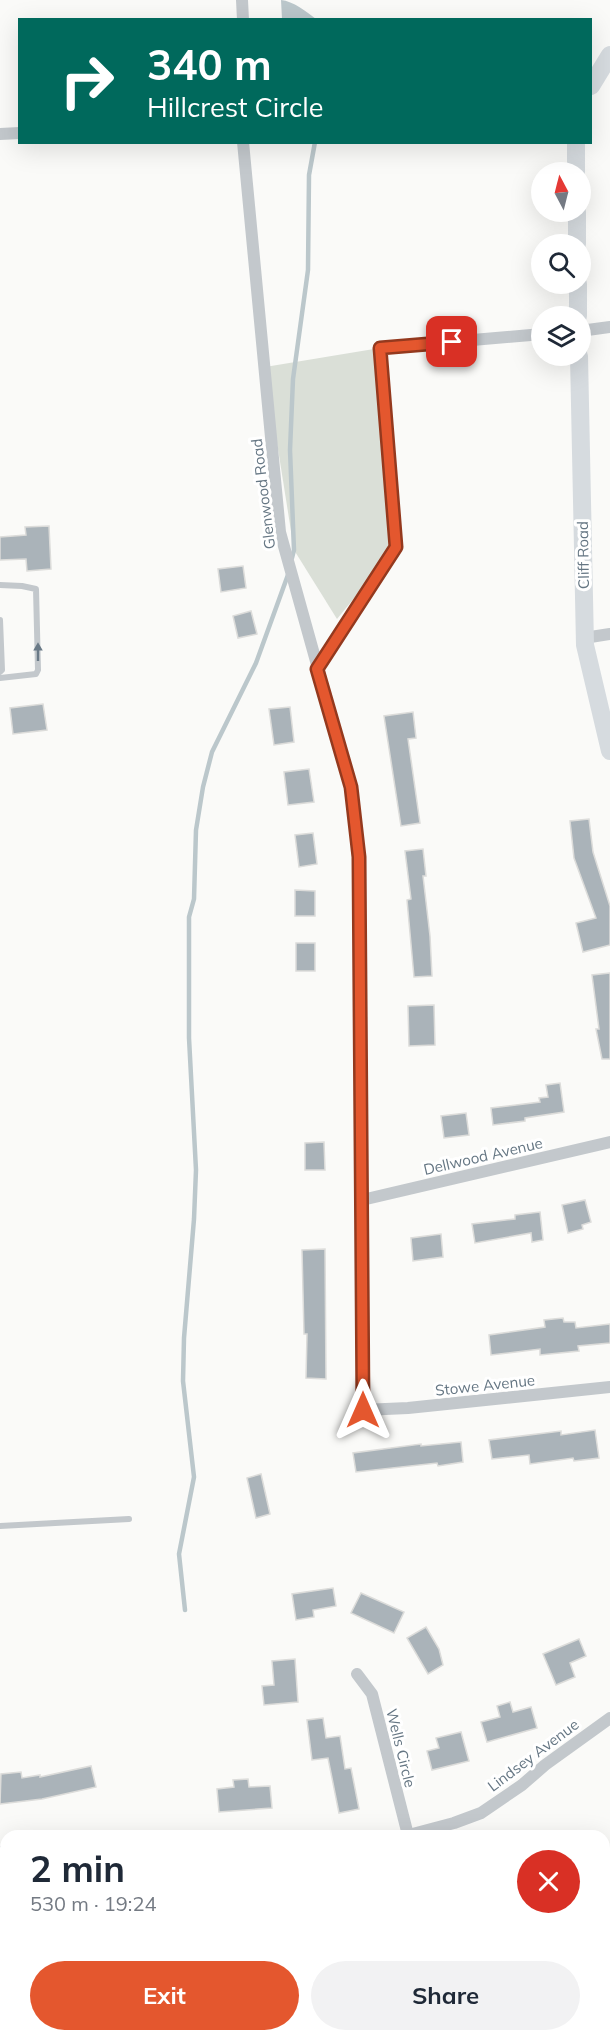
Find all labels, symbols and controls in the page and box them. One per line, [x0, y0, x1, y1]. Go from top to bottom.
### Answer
text: 340 m [147, 38, 272, 91]
icon: right [48, 42, 126, 120]
text: Hillcrest Circle [147, 90, 323, 124]
north arrow [531, 162, 591, 222]
map controls [531, 162, 591, 366]
button: search [531, 234, 591, 294]
button: layers [531, 306, 591, 366]
pin [426, 316, 477, 367]
icon: arrive [435, 325, 468, 358]
street label: Glenwood Road [247, 438, 279, 550]
street label: Cliff Road [573, 521, 593, 589]
one-way arrow [33, 642, 43, 661]
street label: Dellwood Avenue [422, 1133, 544, 1179]
street label: Stowe Avenue [434, 1370, 536, 1400]
position arrow [331, 1378, 395, 1442]
street label: Wells Circle [382, 1707, 420, 1789]
street label: Lindsey Avenue [484, 1715, 582, 1795]
text: 2 min [30, 1846, 125, 1891]
button: close [517, 1850, 580, 1913]
text: 530 m · 19:24 [30, 1891, 156, 1916]
button: Exit [30, 1961, 299, 2030]
button: Share [311, 1961, 580, 2030]

